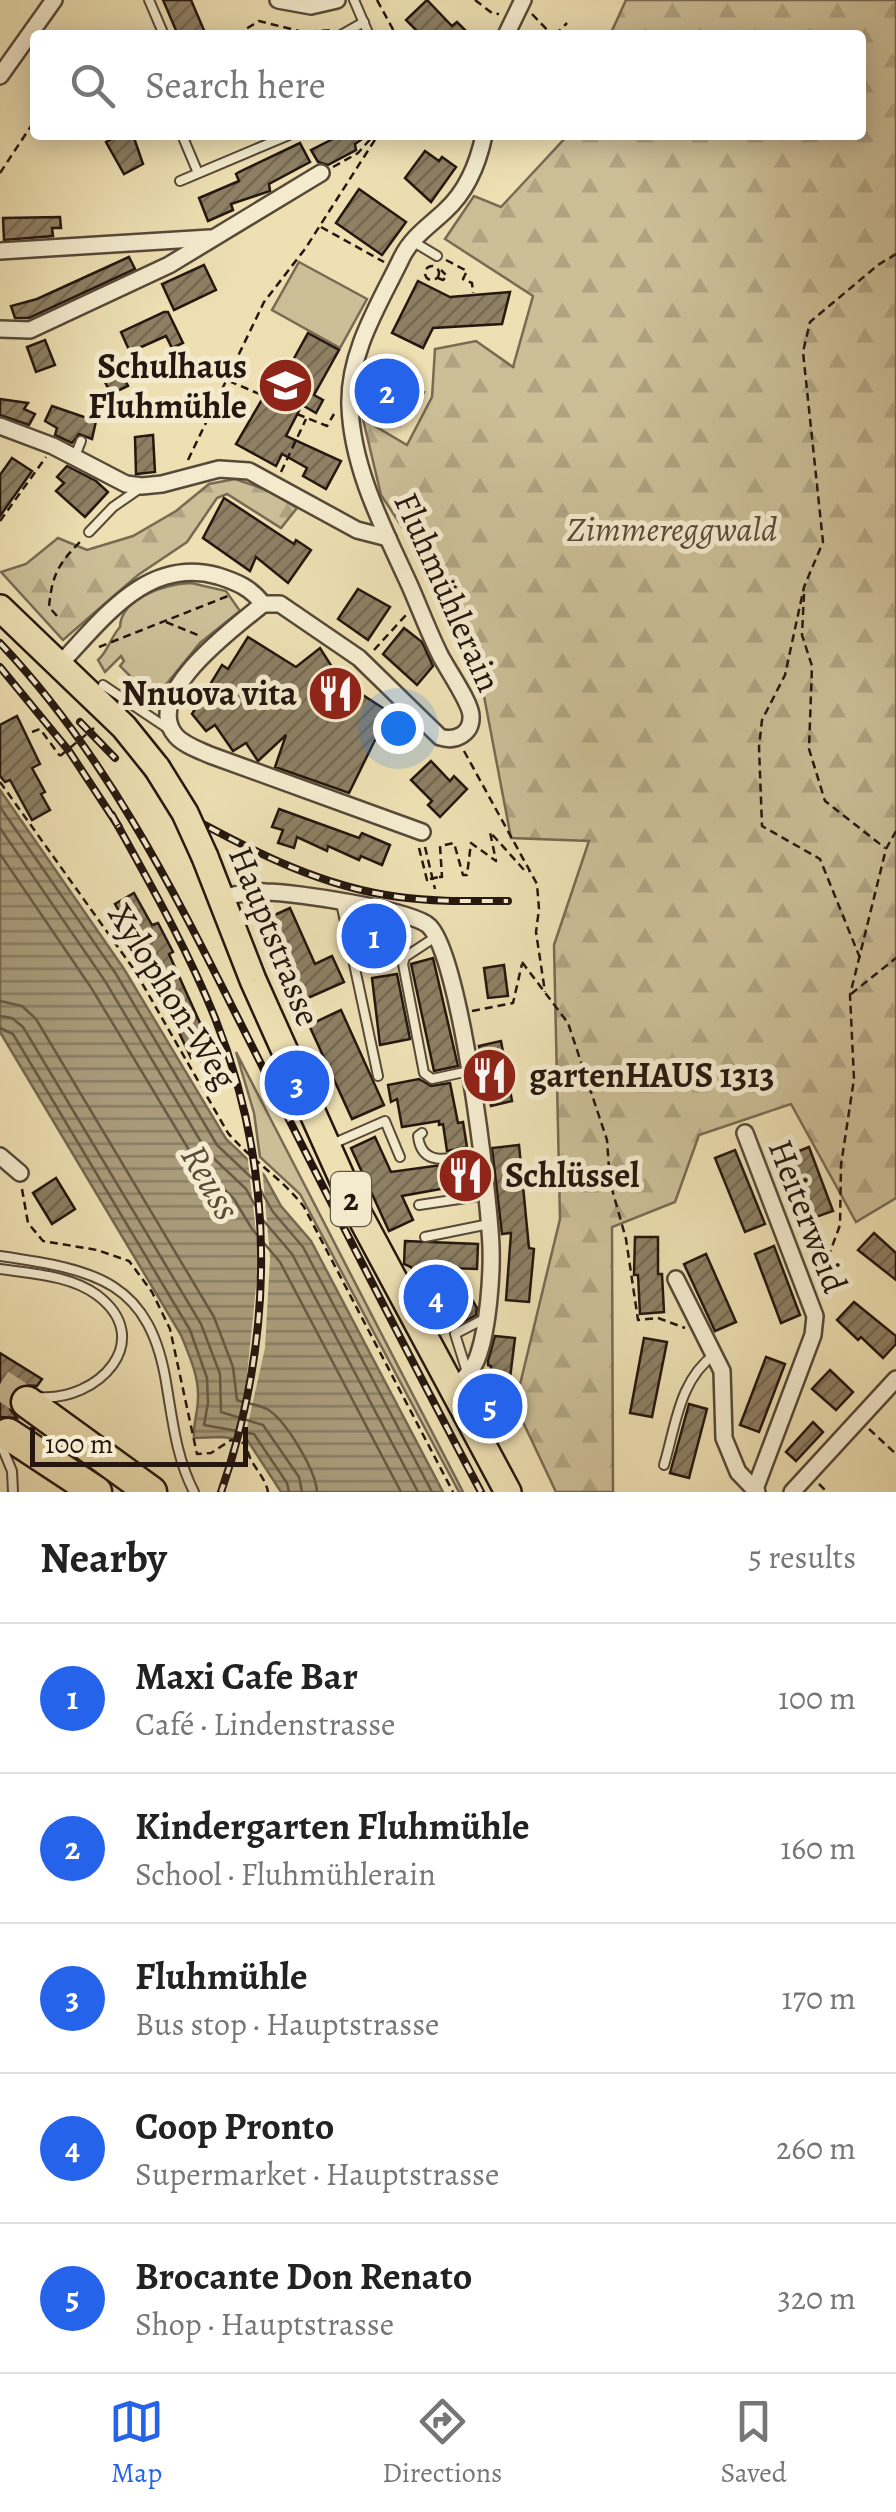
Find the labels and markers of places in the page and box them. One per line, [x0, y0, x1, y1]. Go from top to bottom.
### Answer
place label: Schulhaus Fluhmühle [88, 342, 247, 430]
pin: 2 [354, 354, 420, 428]
school or university icon: Schulhaus Fluhmühle [256, 356, 316, 416]
restaurant icon: Nnuova vita [306, 663, 366, 723]
place label: Nnuova vita [121, 669, 297, 717]
pin: 1 [342, 898, 406, 974]
restaurant icon: gartenHAUS 1313 [460, 1045, 520, 1105]
pin: 3 [264, 1046, 330, 1120]
place label: gartenHAUS 1313 [529, 1051, 775, 1099]
restaurant icon: Schlüssel [436, 1145, 496, 1205]
place label: Schlüssel [505, 1151, 639, 1199]
pin: 4 [404, 1260, 468, 1334]
pin: 5 [458, 1368, 522, 1444]

